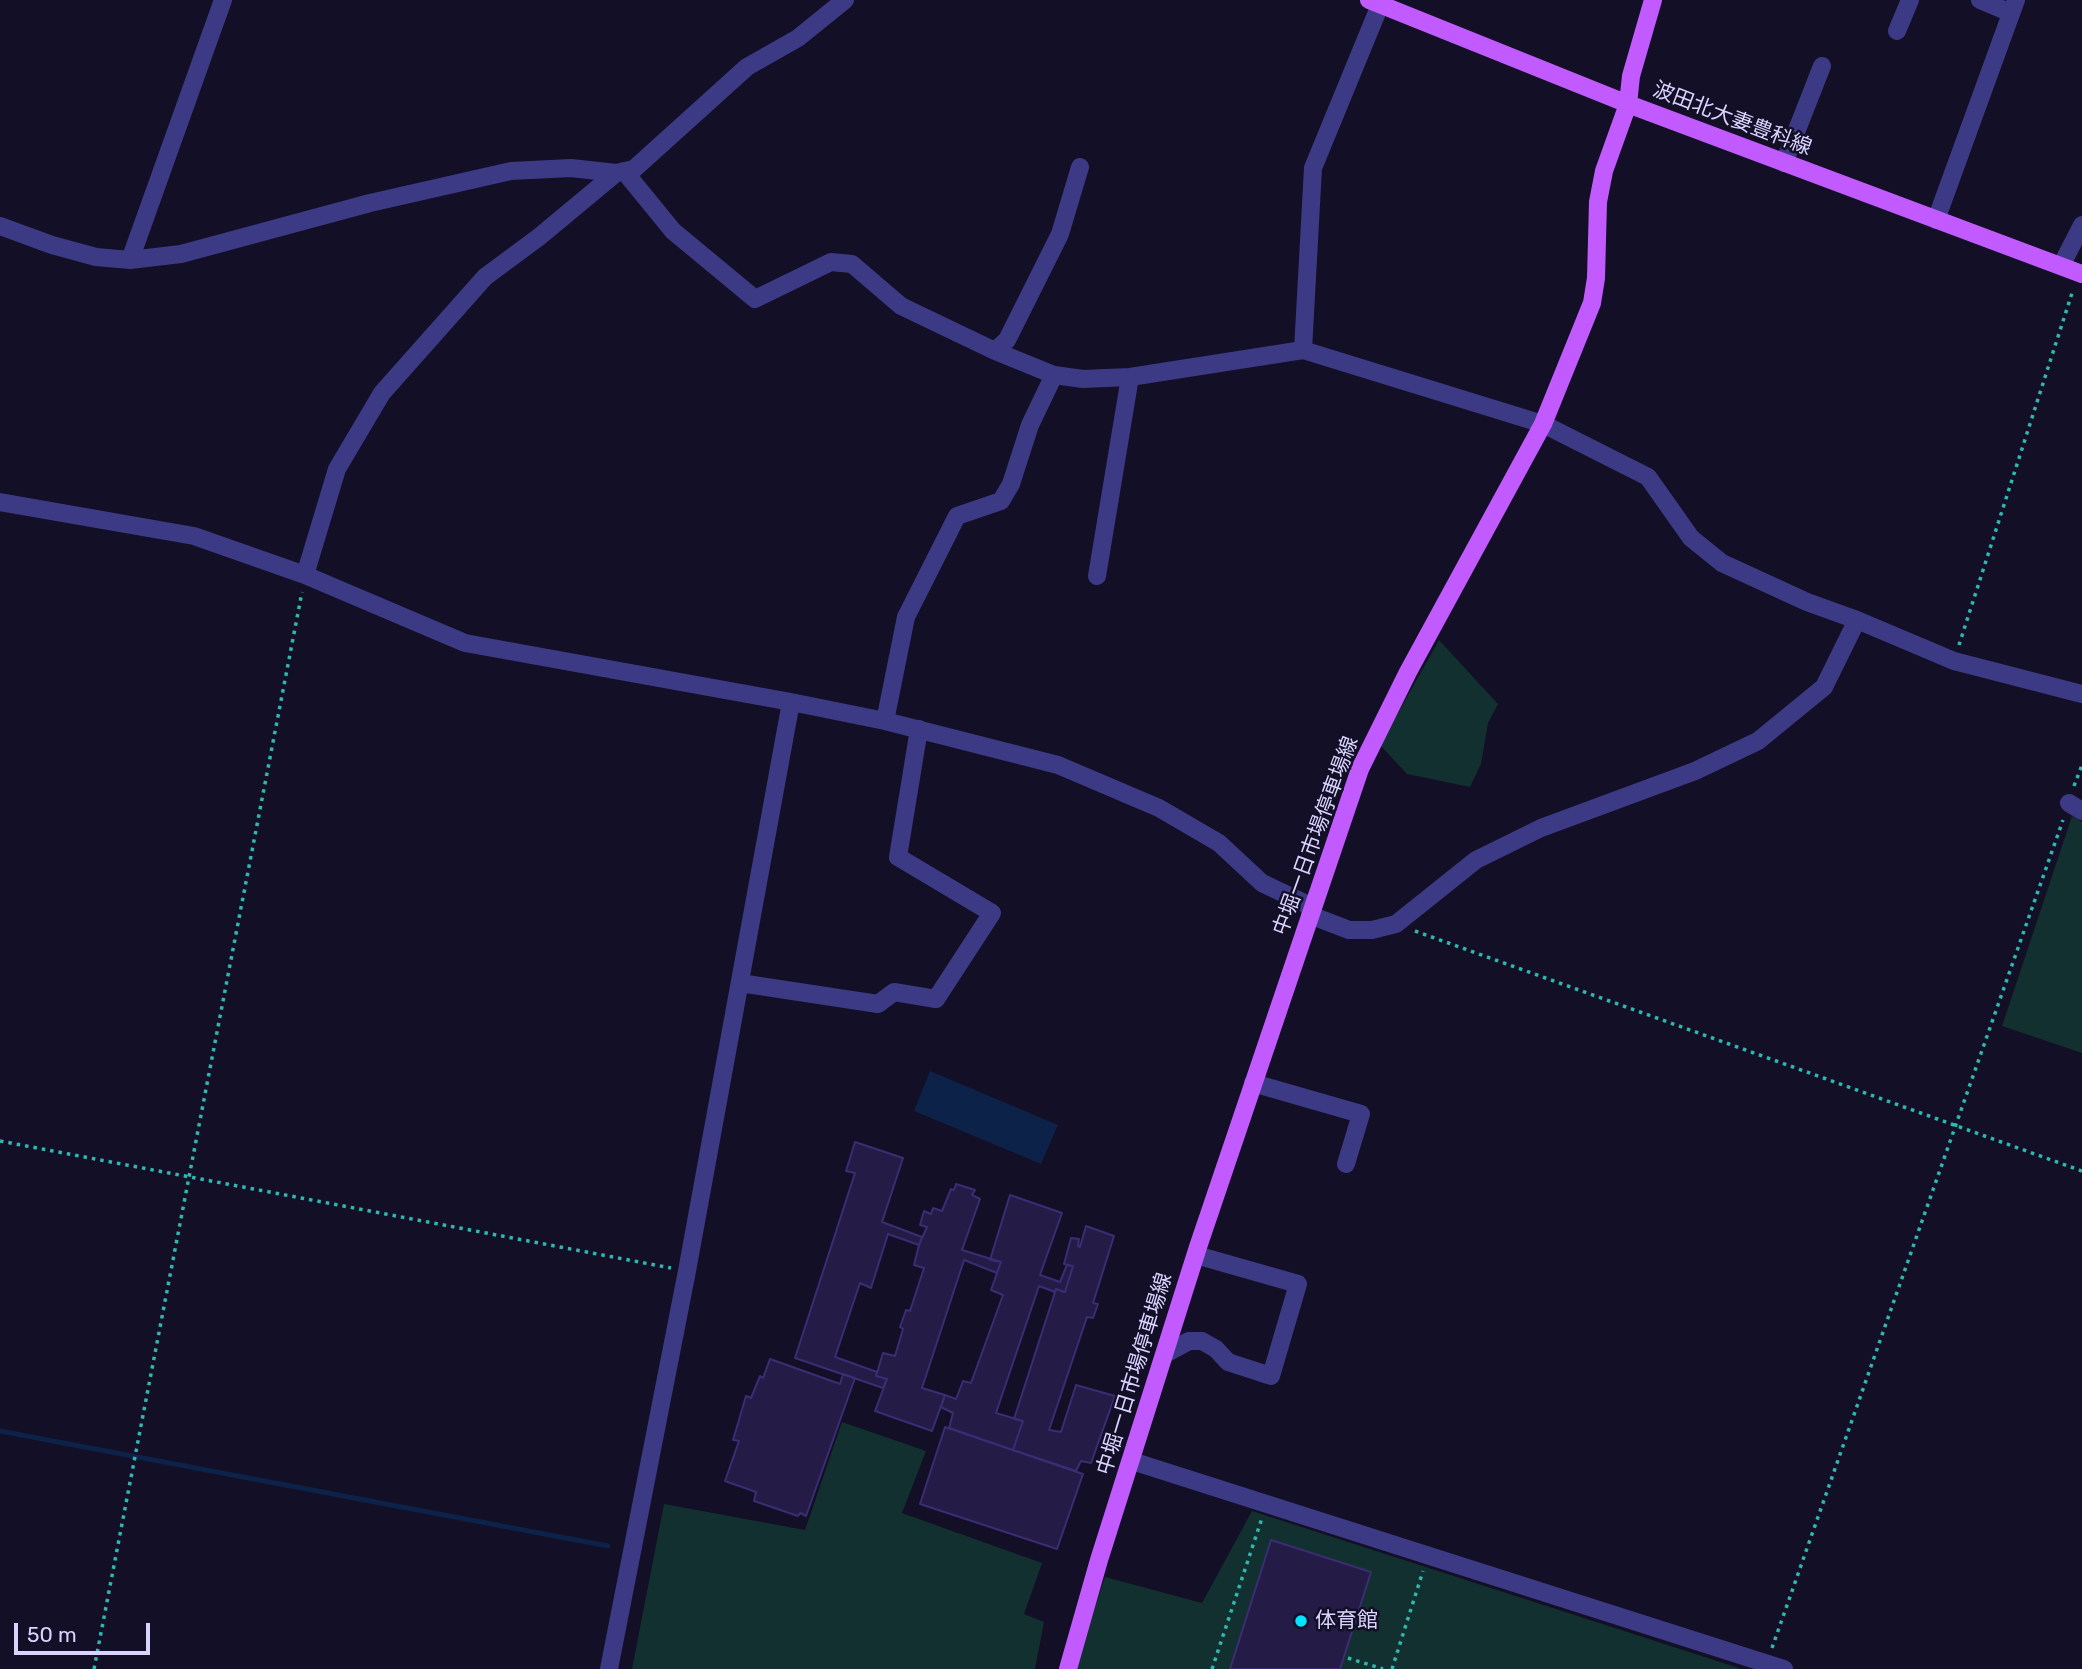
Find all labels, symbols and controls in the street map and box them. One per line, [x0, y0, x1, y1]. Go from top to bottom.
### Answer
street label: 波田北大妻豊科線 [1649, 77, 1815, 161]
street label: 中堀一日市場停車場線 [1268, 733, 1364, 939]
street label: 中堀一日市場停車場線 [1092, 1270, 1178, 1478]
place label: 体育館 [1315, 1608, 1378, 1634]
scale bar [18, 1610, 154, 1654]
marker: 体育館 [1293, 1613, 1309, 1629]
text: 50 m [27, 1622, 77, 1647]

